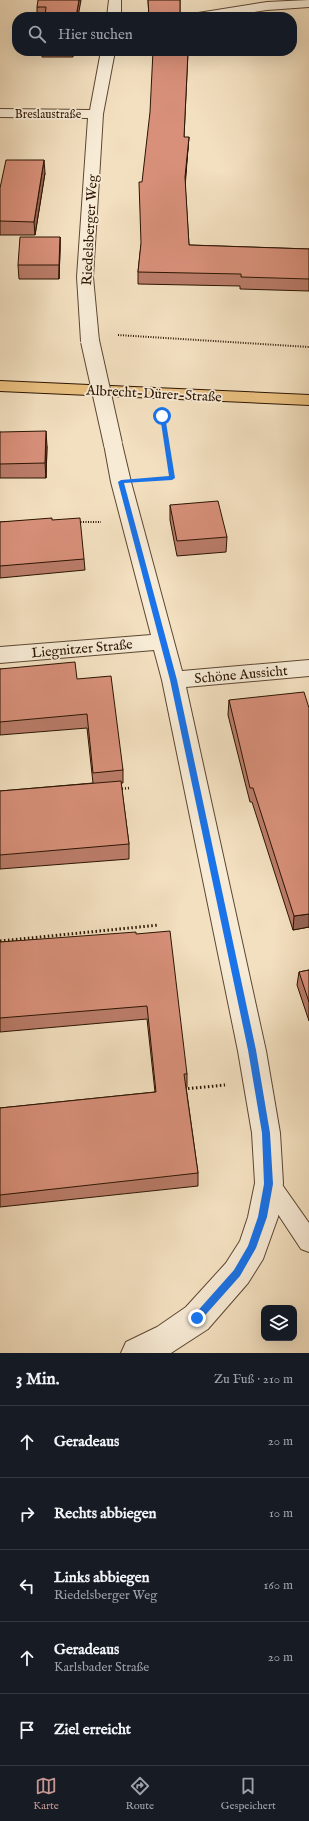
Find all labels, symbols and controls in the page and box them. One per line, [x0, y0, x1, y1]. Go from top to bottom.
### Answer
search box [12, 12, 297, 56]
icon: search [26, 23, 48, 45]
text: Hier suchen [58, 25, 133, 44]
street label: Breslaustraße [15, 107, 82, 122]
street label: Riedelsberger Weg [78, 174, 102, 286]
street label: Albrecht-Dürer-Straße [85, 381, 223, 407]
route start [153, 407, 171, 425]
street label: Liegnitzer Straße [31, 636, 134, 662]
street label: Schöne Aussicht [194, 662, 289, 688]
map controls [261, 1305, 297, 1341]
button: layers [261, 1305, 297, 1341]
route end [188, 1309, 206, 1327]
text: 3 Min. [16, 1369, 59, 1390]
text: Zu Fuß · 210 m [214, 1371, 293, 1388]
icon: ahead [16, 1431, 38, 1453]
text: Geradeaus [54, 1432, 119, 1451]
text: 20 m [268, 1433, 293, 1450]
icon: right [16, 1503, 38, 1525]
text: Rechts abbiegen [54, 1504, 157, 1523]
text: 10 m [269, 1505, 293, 1522]
text: Links abbiegen [54, 1568, 150, 1587]
icon: left [16, 1575, 38, 1597]
text: 160 m [263, 1577, 293, 1594]
text: Riedelsberger Weg [54, 1587, 157, 1604]
text: Geradeaus [54, 1640, 119, 1659]
icon: ahead [16, 1647, 38, 1669]
text: 20 m [268, 1649, 293, 1666]
text: Karlsbader Straße [54, 1659, 149, 1676]
icon: arrive [16, 1719, 38, 1741]
text: Ziel erreicht [54, 1720, 131, 1739]
tab: Karte [33, 1775, 59, 1813]
tab: Route [125, 1775, 154, 1813]
tab: Gespeichert [221, 1775, 276, 1813]

